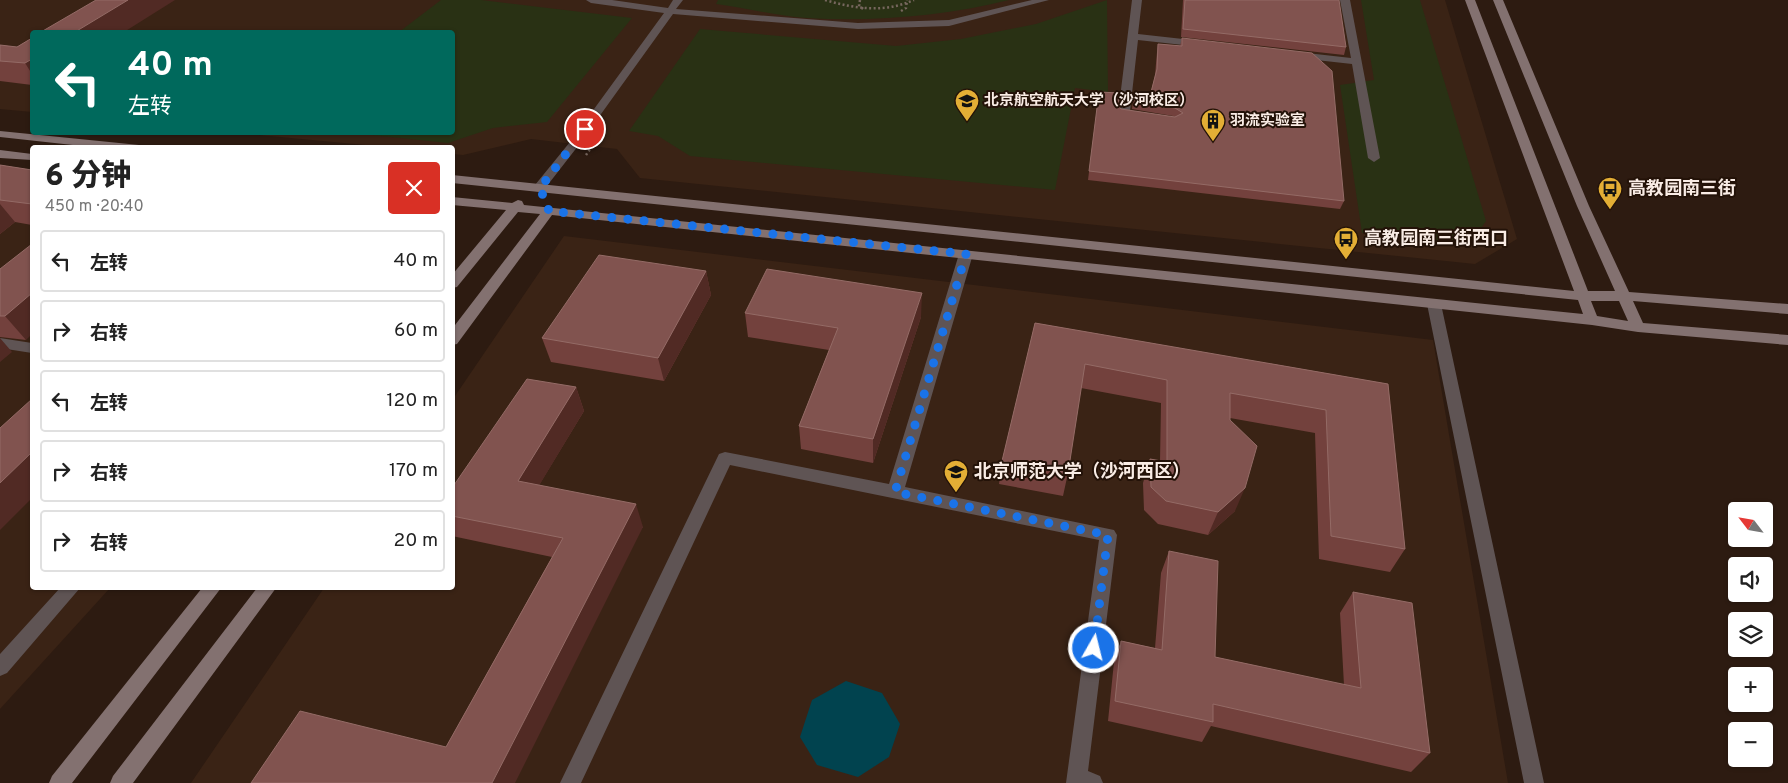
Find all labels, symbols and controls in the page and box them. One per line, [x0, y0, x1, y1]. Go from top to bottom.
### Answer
text: 40 m [128, 44, 213, 88]
icon: left [45, 50, 110, 115]
school or university icon: 北京航空航天大学（沙河校区） [954, 88, 980, 122]
place label: 北京航空航天大学（沙河校区） [984, 91, 1194, 111]
text: 左转 [128, 94, 172, 121]
pin [564, 108, 606, 150]
building icon: 羽流实验室 [1200, 108, 1226, 142]
place label: 羽流实验室 [1230, 111, 1305, 131]
icon: arrive [571, 115, 599, 143]
text: 6 分钟 [45, 159, 131, 196]
button: close [388, 162, 440, 214]
bus stop icon: 高教园南三街 [1597, 176, 1623, 210]
place label: 高教园南三街 [1628, 178, 1736, 201]
text: 450 m · 20:40 [45, 197, 144, 217]
bus stop icon: 高教园南三街西口 [1333, 226, 1359, 260]
place label: 高教园南三街西口 [1364, 228, 1508, 251]
icon: left [47, 247, 75, 275]
text: 40 m [393, 249, 438, 273]
text: 左转 [90, 252, 128, 276]
icon: right [47, 317, 75, 345]
text: 60 m [394, 319, 438, 343]
text: 右转 [90, 322, 128, 346]
icon: left [47, 387, 75, 415]
text: 120 m [387, 389, 438, 413]
text: 左转 [90, 392, 128, 416]
icon: right [47, 457, 75, 485]
text: 170 m [389, 459, 438, 483]
school or university icon: 北京师范大学（沙河西区） [943, 459, 969, 493]
place label: 北京师范大学（沙河西区） [974, 461, 1190, 484]
text: 右转 [90, 462, 128, 486]
north arrow [1728, 502, 1772, 548]
map controls [1728, 502, 1773, 767]
icon: right [47, 527, 75, 555]
text: 20 m [394, 529, 438, 553]
text: 右转 [90, 532, 128, 556]
button: sound [1728, 557, 1773, 602]
button: layers [1728, 612, 1773, 657]
position arrow [1067, 621, 1119, 673]
button: + [1728, 667, 1773, 712]
button: − [1728, 722, 1773, 767]

